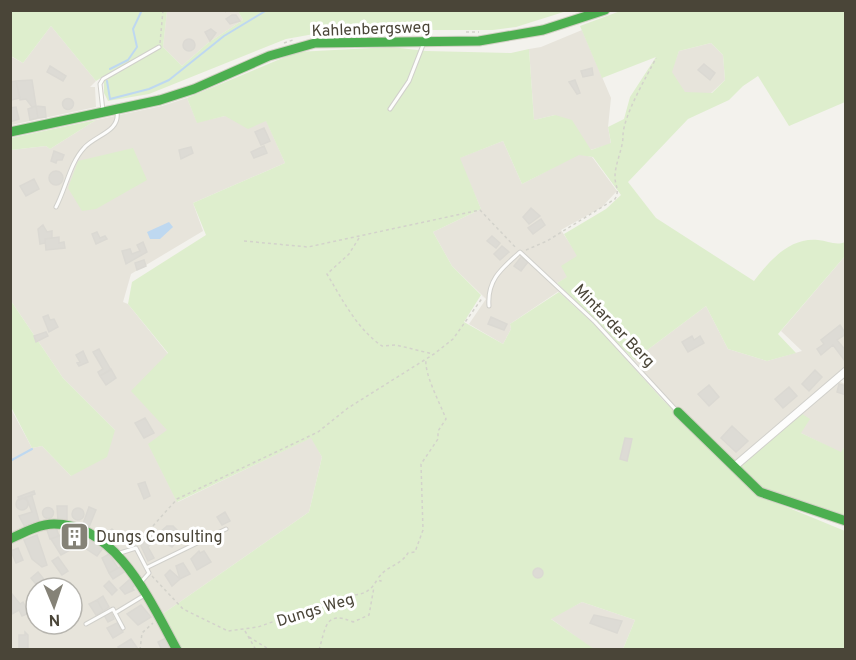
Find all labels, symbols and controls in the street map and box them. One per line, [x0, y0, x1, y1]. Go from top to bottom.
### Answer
street label: Kahlenbergsweg [311, 18, 431, 42]
street label: Mintarder Berg [569, 281, 658, 372]
building icon: Dungs Consulting [59, 520, 91, 552]
place label: Dungs Consulting [96, 528, 222, 548]
north arrow [24, 576, 84, 636]
street label: Dungs Weg [274, 590, 357, 632]
text: N [48, 609, 61, 629]

